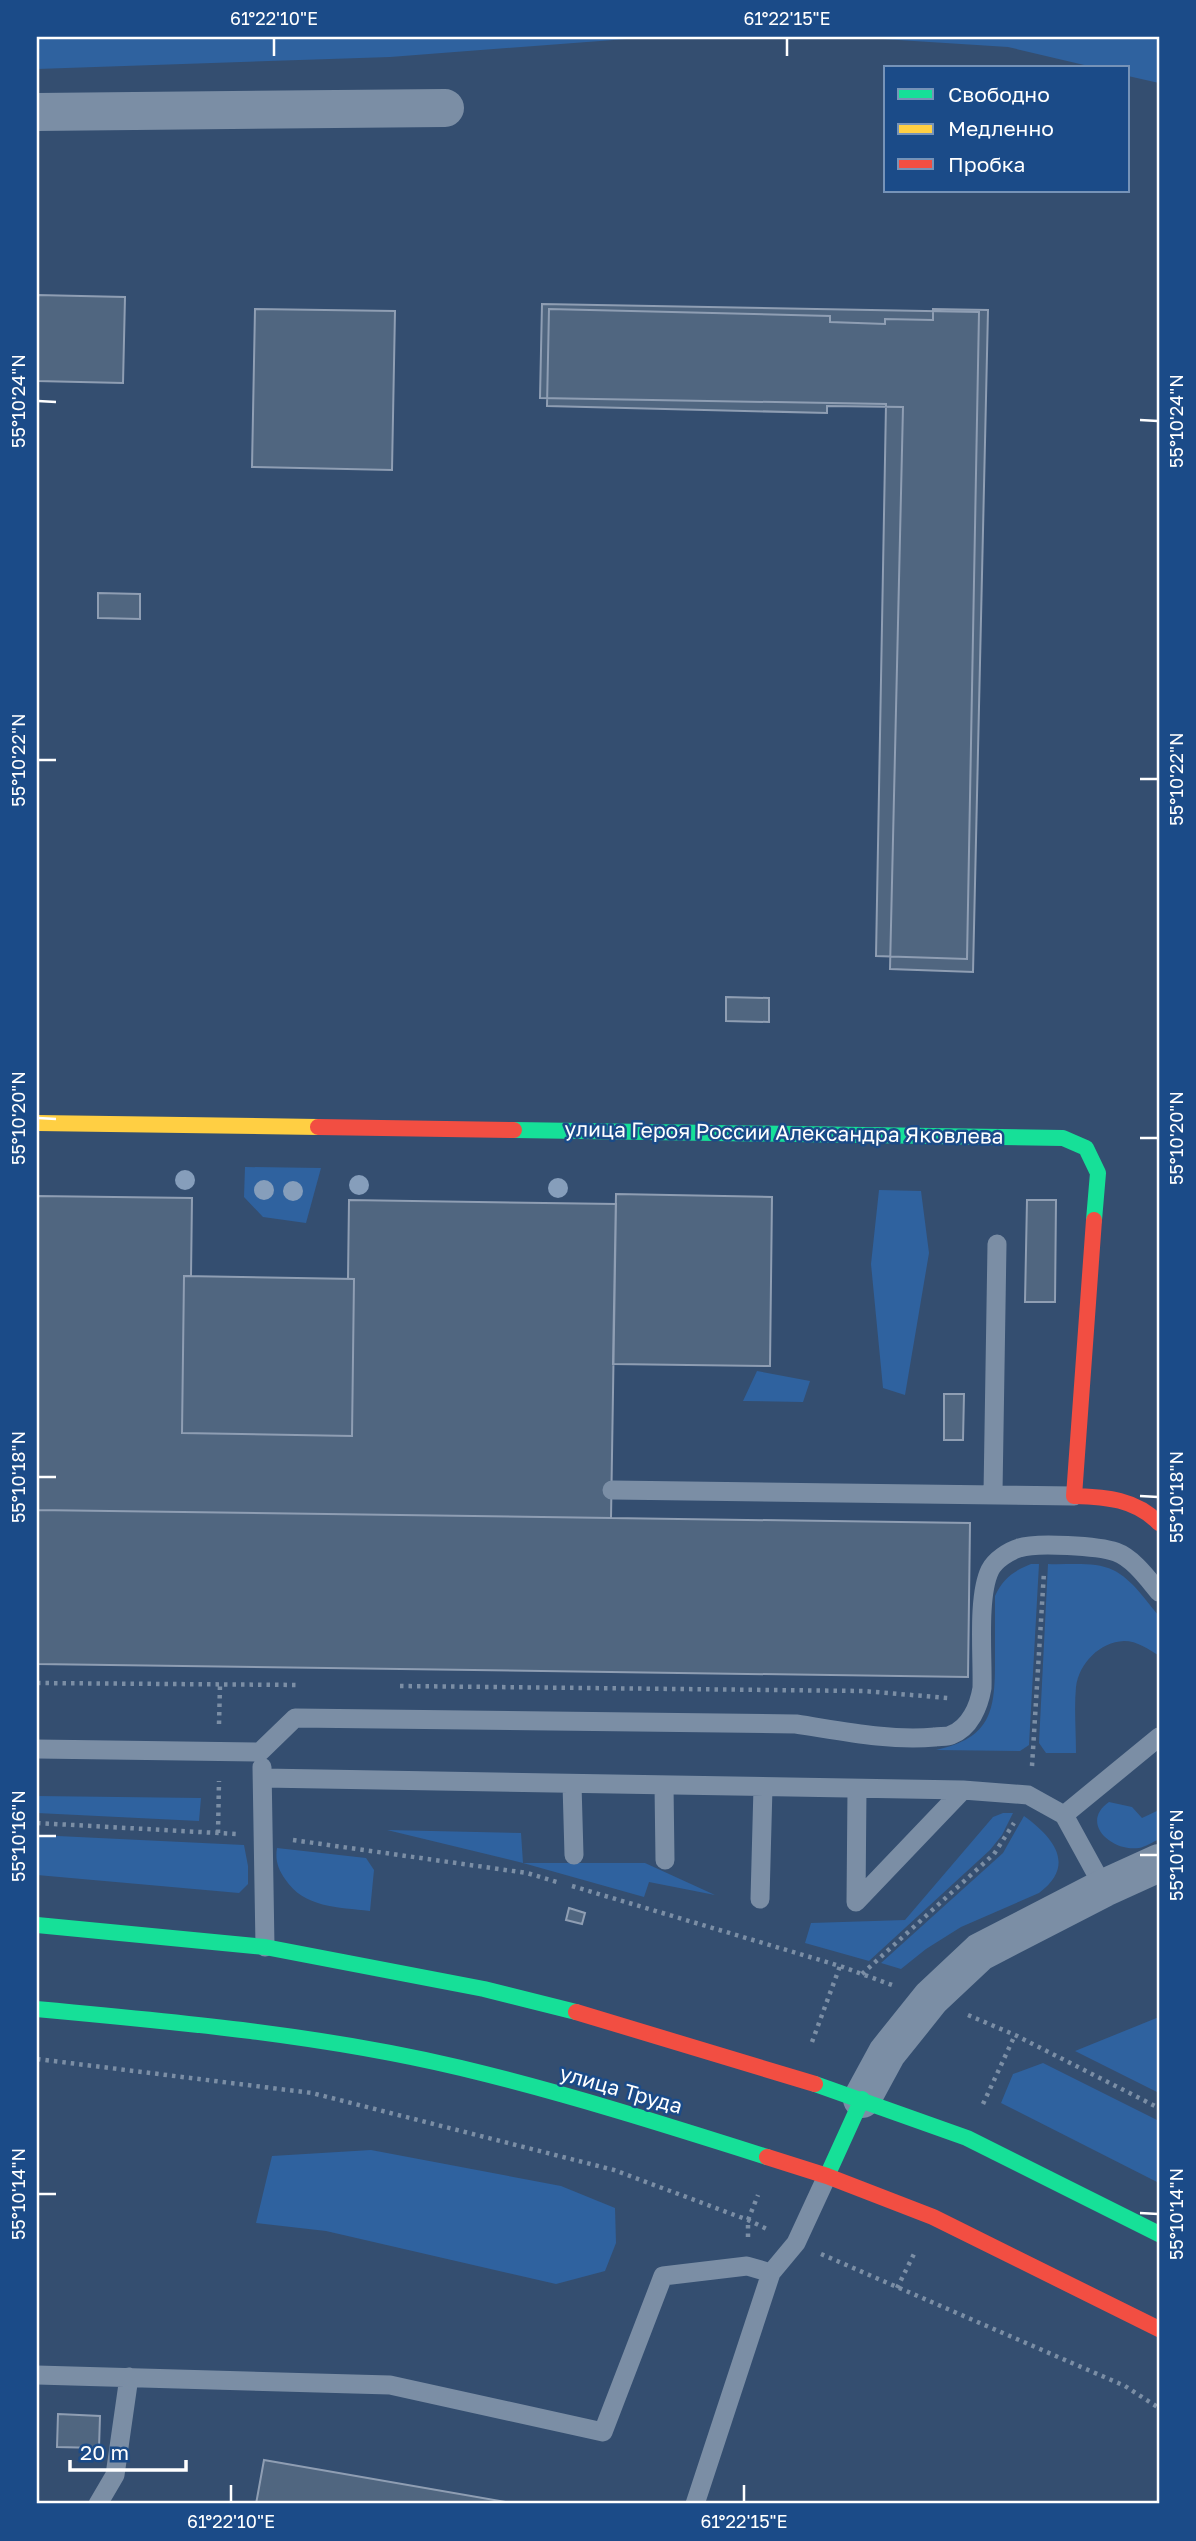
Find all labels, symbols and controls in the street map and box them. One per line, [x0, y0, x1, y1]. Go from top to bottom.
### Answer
text: 61°22'10"E [230, 7, 318, 29]
text: 61°22'15"E [743, 7, 831, 29]
legend [884, 66, 1130, 192]
text: Свободно [948, 81, 1050, 107]
text: Медленно [948, 115, 1054, 141]
text: Пробка [948, 151, 1026, 177]
text: 55°10'24"N [7, 354, 29, 448]
text: 55°10'24"N [1165, 374, 1187, 468]
text: 55°10'22"N [7, 713, 29, 807]
text: 55°10'22"N [1165, 732, 1187, 826]
text: 55°10'20"N [7, 1071, 29, 1165]
text: 55°10'20"N [1165, 1091, 1187, 1185]
street label: улица Героя России Александра Яковлева [564, 1115, 1004, 1149]
text: 55°10'18"N [7, 1431, 29, 1523]
text: 55°10'18"N [1165, 1451, 1187, 1543]
text: 55°10'16"N [7, 1790, 29, 1882]
text: 55°10'16"N [1165, 1809, 1187, 1901]
street label: улица Труда [557, 2059, 686, 2119]
text: 55°10'14"N [7, 2148, 29, 2240]
text: 55°10'14"N [1165, 2168, 1187, 2260]
scale bar [70, 2429, 186, 2473]
text: 20 m [80, 2439, 129, 2465]
text: 61°22'10"E [187, 2510, 275, 2532]
text: 61°22'15"E [700, 2510, 788, 2532]

